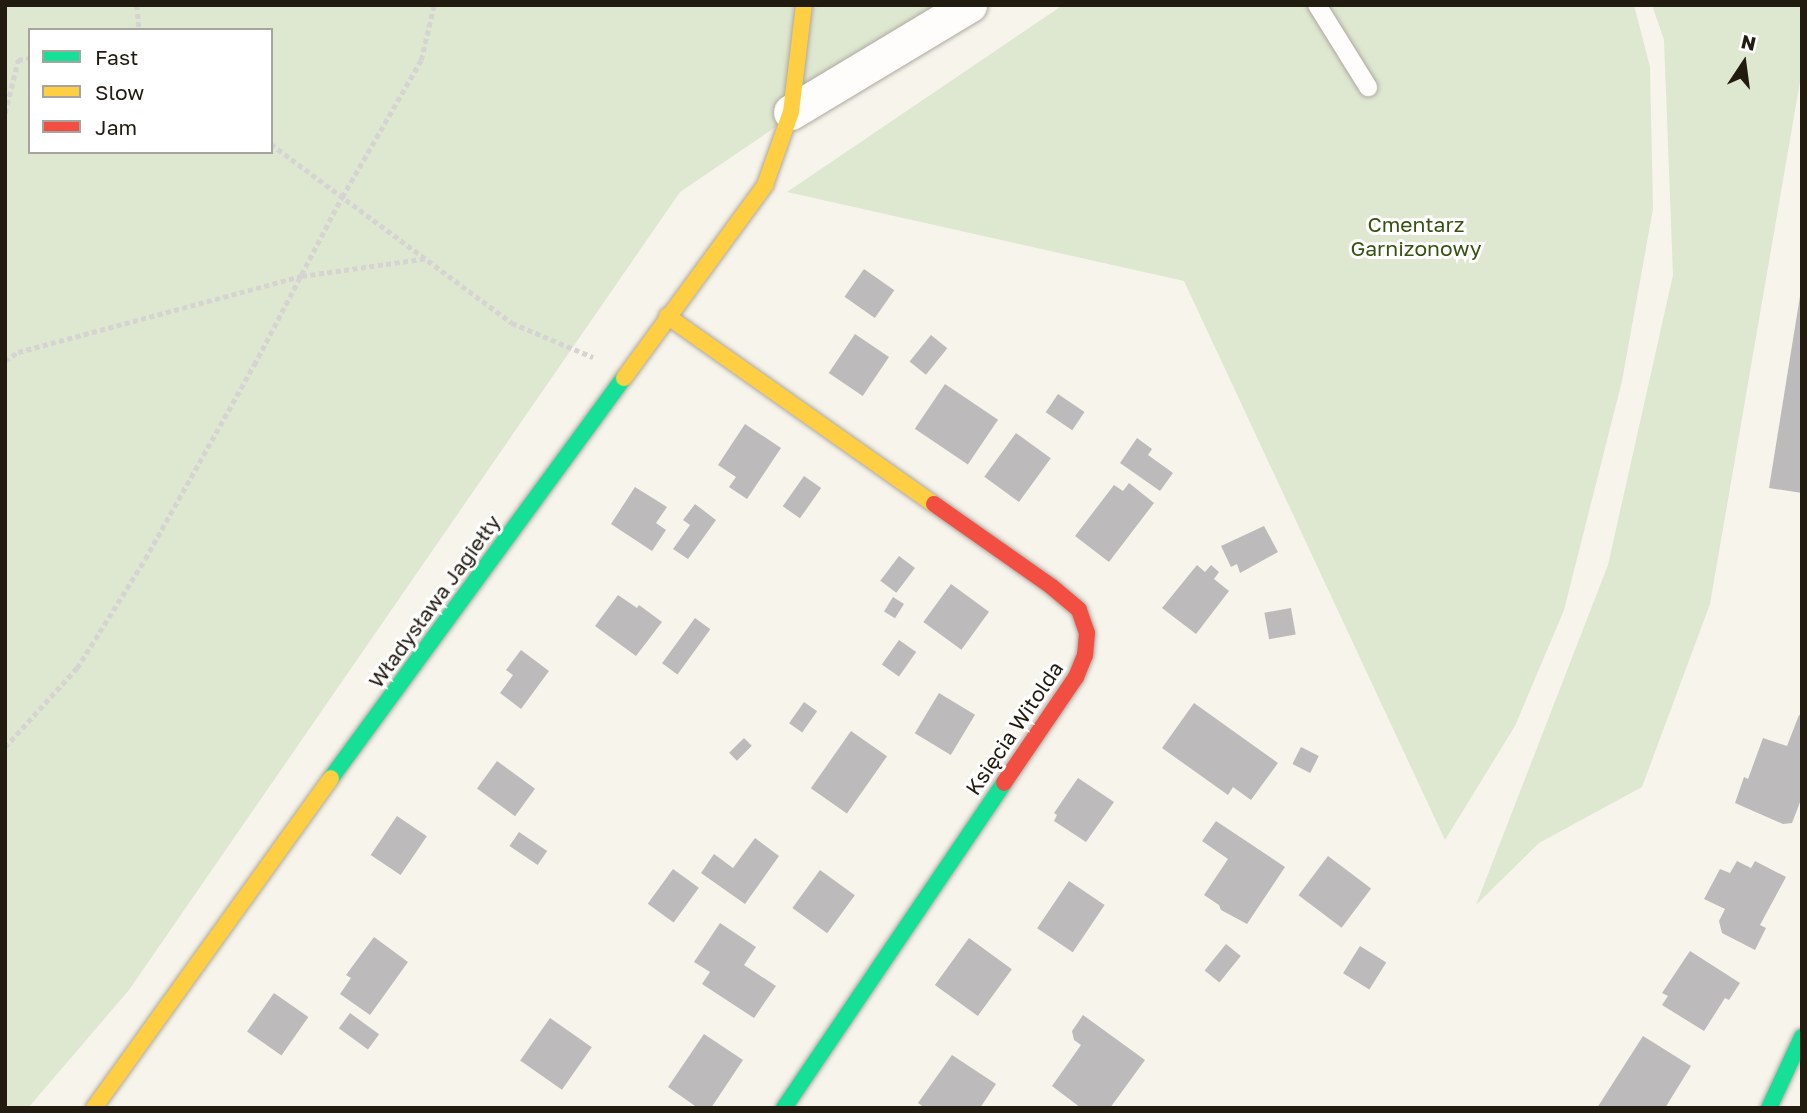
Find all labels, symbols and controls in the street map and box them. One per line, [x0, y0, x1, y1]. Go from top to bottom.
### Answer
legend [28, 28, 273, 154]
north arrow [1709, 28, 1779, 98]
text: N [1739, 29, 1758, 55]
text: Fast [95, 44, 138, 70]
text: Slow [95, 79, 144, 105]
text: Jam [95, 114, 137, 140]
park label: Cmentarz Garnizonowy [1350, 211, 1482, 261]
street label: Władysława Jagiełły [363, 510, 505, 692]
street label: Księcia Witolda [960, 657, 1068, 799]

